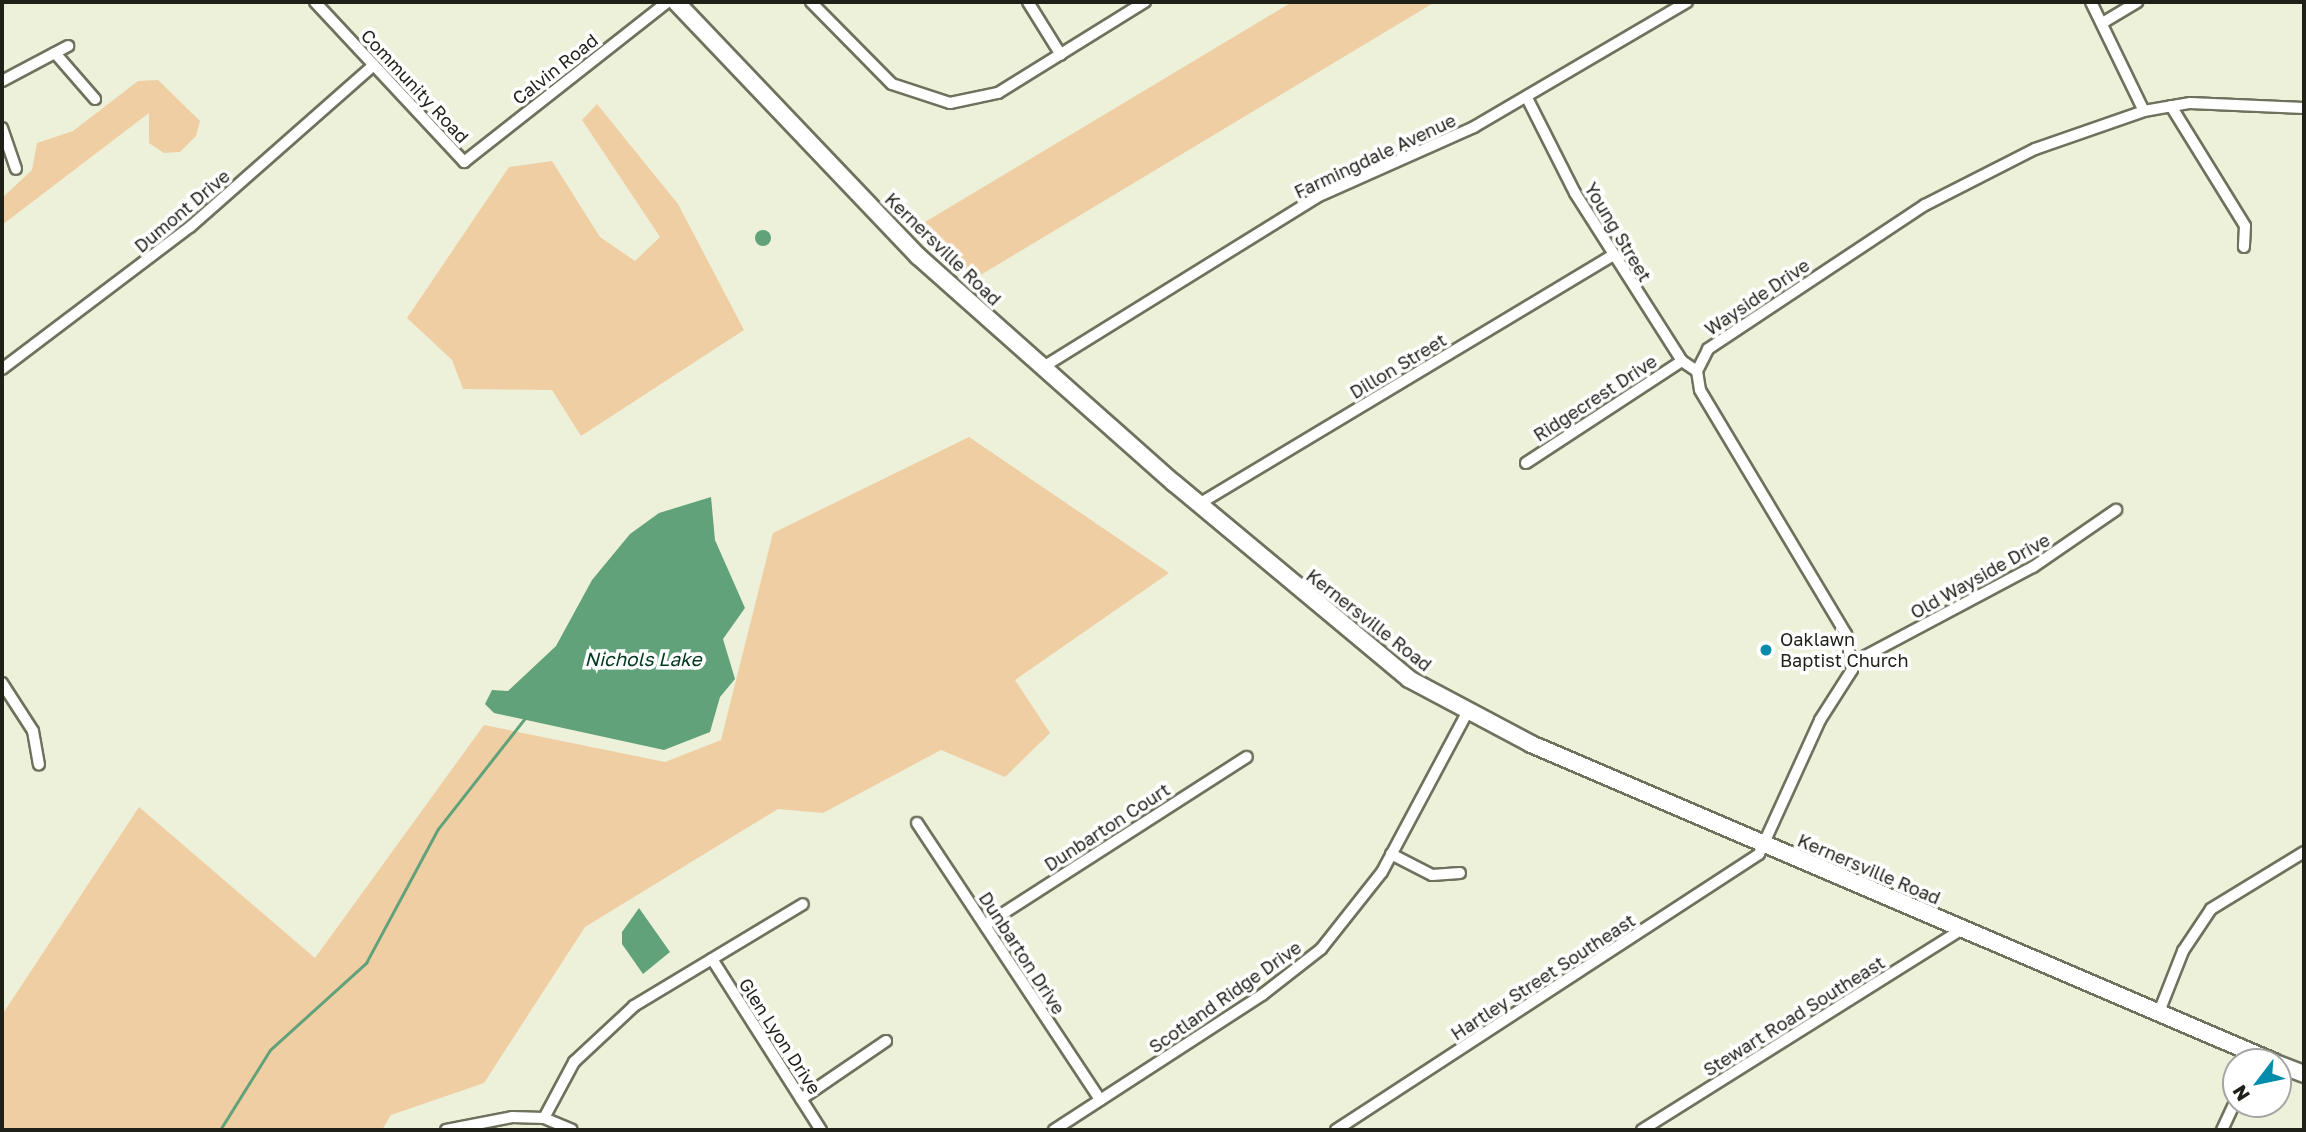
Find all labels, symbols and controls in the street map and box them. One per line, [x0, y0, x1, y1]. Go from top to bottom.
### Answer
street label: Community Road [357, 25, 473, 147]
street label: Calvin Road [508, 29, 602, 109]
street label: Farmingdale Avenue [1291, 109, 1459, 203]
street label: Dumont Drive [130, 165, 234, 257]
street label: Young Street [1580, 179, 1656, 285]
street label: Kernersville Road [881, 188, 1005, 310]
street label: Wayside Drive [1701, 254, 1813, 340]
street label: Dillon Street [1346, 329, 1450, 403]
street label: Ridgecrest Drive [1529, 350, 1661, 446]
street label: Old Wayside Drive [1907, 529, 2053, 623]
street label: Kernersville Road [1302, 564, 1436, 676]
place label: Oaklawn Baptist Church [1780, 629, 1908, 672]
marker: Oaklawn Baptist Church [1758, 642, 1774, 658]
water label: Nichols Lake [584, 648, 702, 670]
street label: Dunbarton Court [1040, 778, 1174, 876]
street label: Kernersville Road [1794, 829, 1944, 909]
street label: Dunbarton Drive [974, 888, 1070, 1018]
street label: Hartley Street Southeast [1447, 909, 1639, 1045]
street label: Scotland Ridge Drive [1145, 936, 1305, 1058]
street label: Stewart Road Southeast [1699, 951, 1889, 1081]
street label: Glen Lyon Drive [735, 974, 825, 1098]
north arrow [2222, 1048, 2292, 1118]
text: N [2227, 1081, 2254, 1106]

